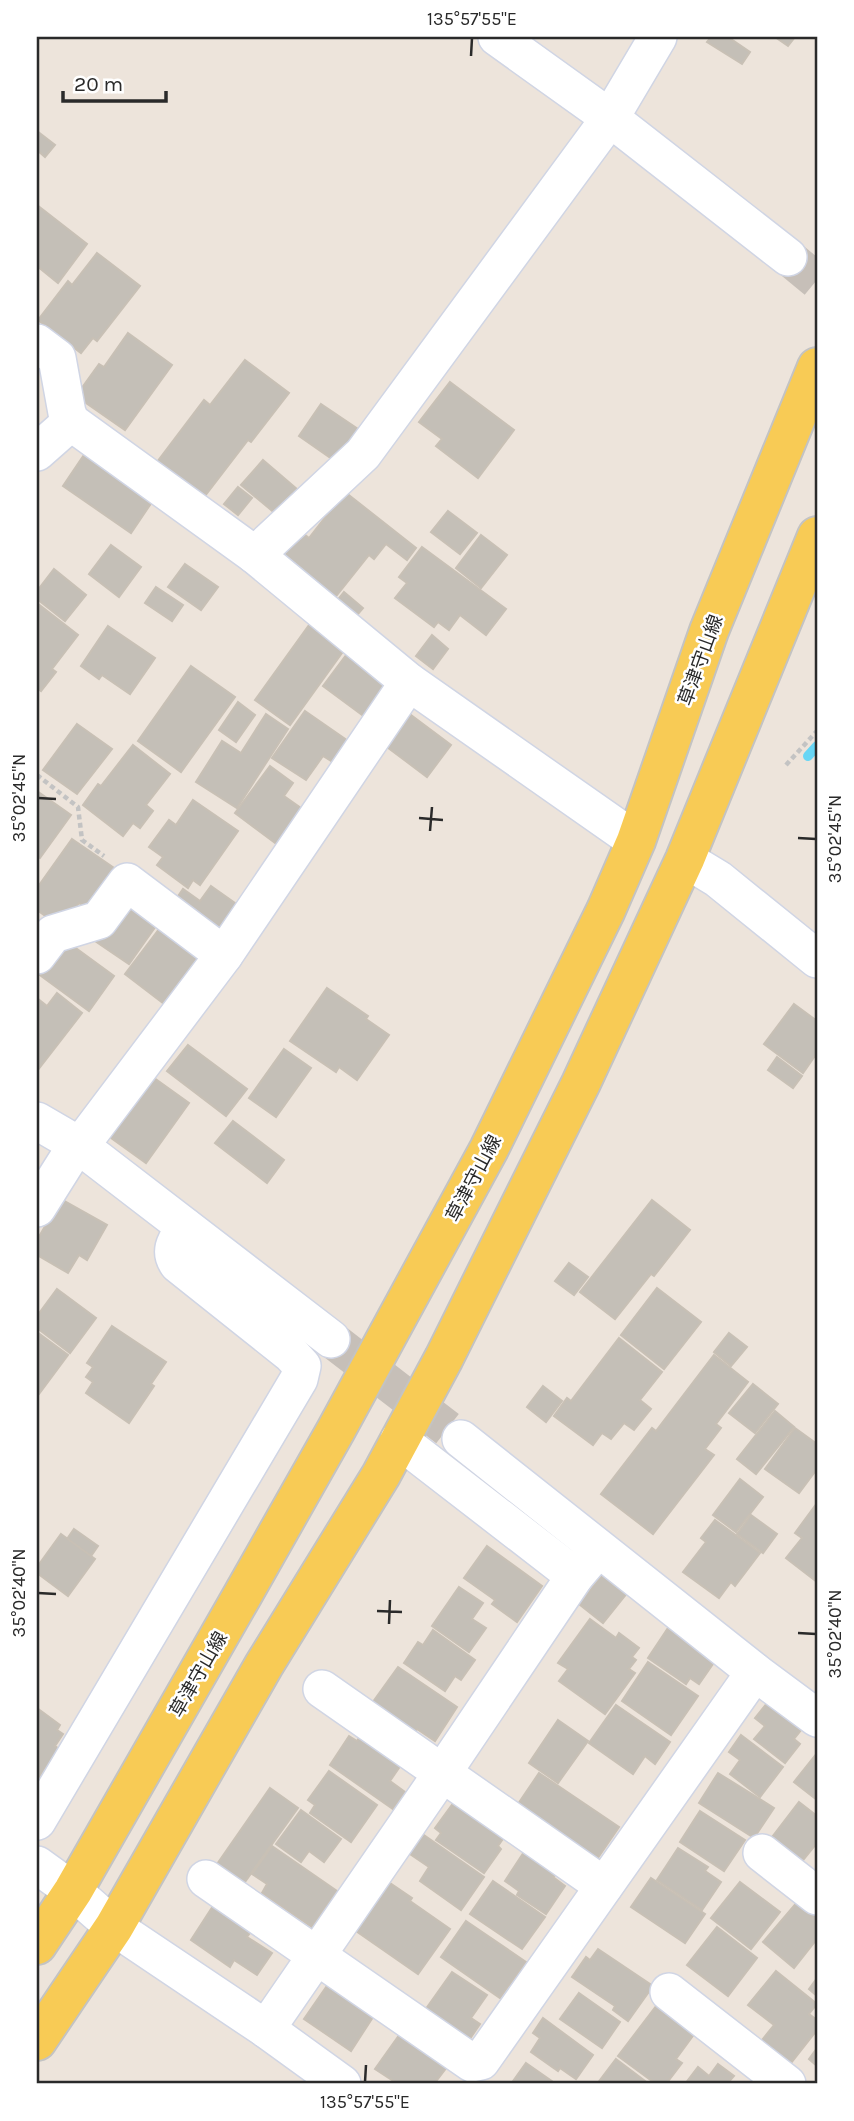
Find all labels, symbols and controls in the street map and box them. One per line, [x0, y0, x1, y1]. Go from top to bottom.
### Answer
text: 135°57'55"E [427, 8, 517, 30]
scale bar [63, 60, 166, 104]
text: 20 m [74, 72, 123, 96]
street label: 草津守山線 [674, 612, 728, 709]
text: 35°02'45"N [8, 754, 30, 842]
text: 35°02'45"N [824, 795, 846, 883]
street label: 草津守山線 [442, 1131, 506, 1226]
text: 35°02'40"N [8, 1548, 30, 1638]
text: 35°02'40"N [824, 1589, 846, 1679]
street label: 草津守山線 [166, 1628, 232, 1721]
text: 135°57'55"E [320, 2091, 410, 2113]

